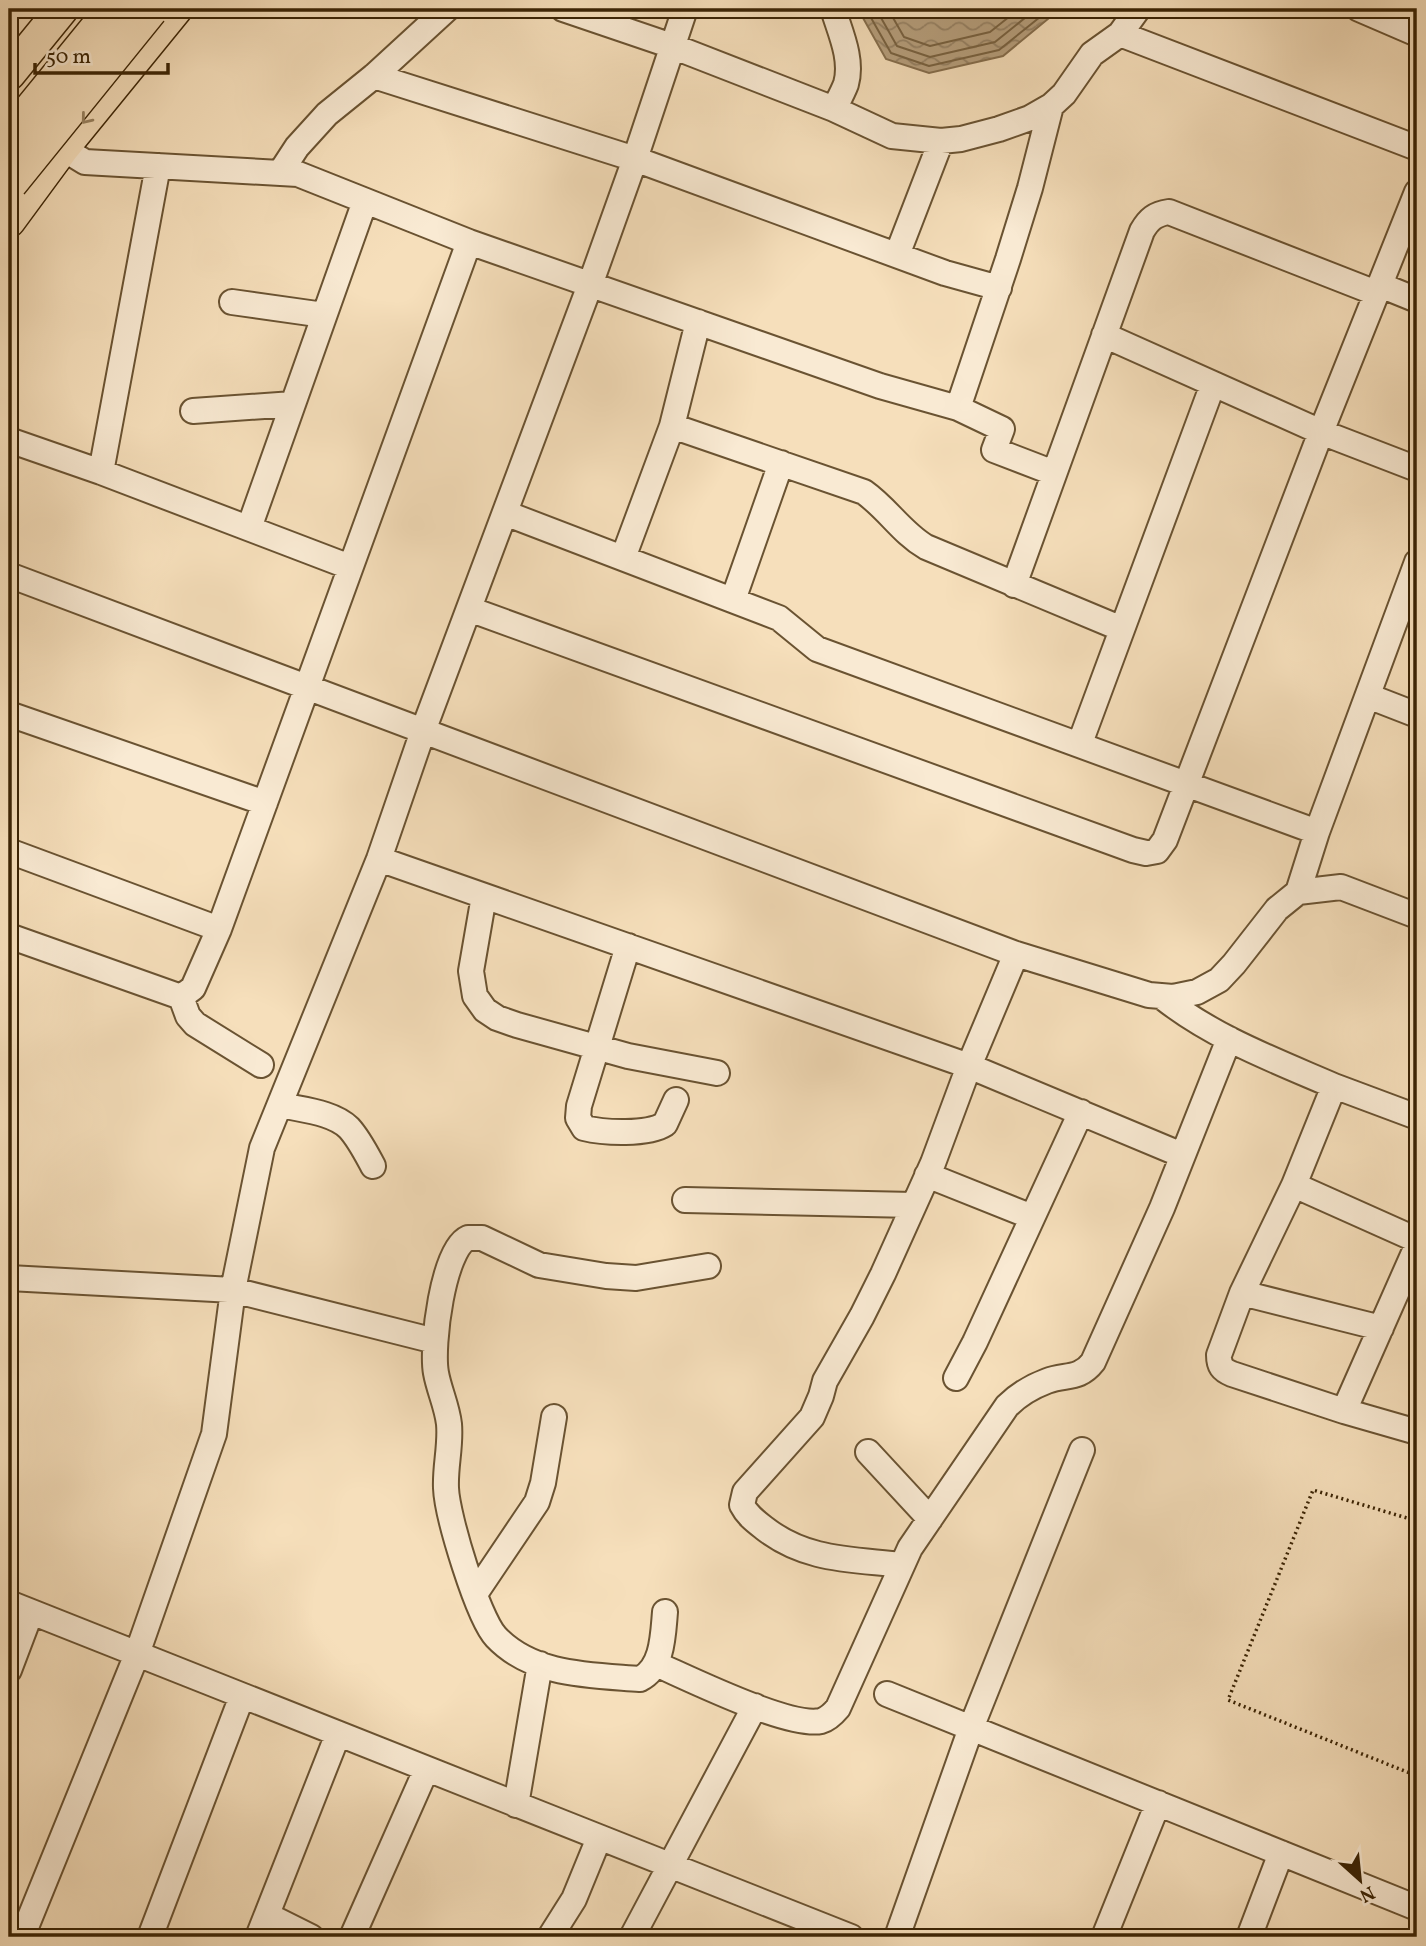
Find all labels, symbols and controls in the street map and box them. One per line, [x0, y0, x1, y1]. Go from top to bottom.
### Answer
scale bar [35, 32, 168, 76]
text: 50 m [46, 43, 91, 72]
one-way arrow [82, 110, 94, 123]
north arrow [1324, 1844, 1394, 1914]
text: N [1355, 1879, 1379, 1908]

